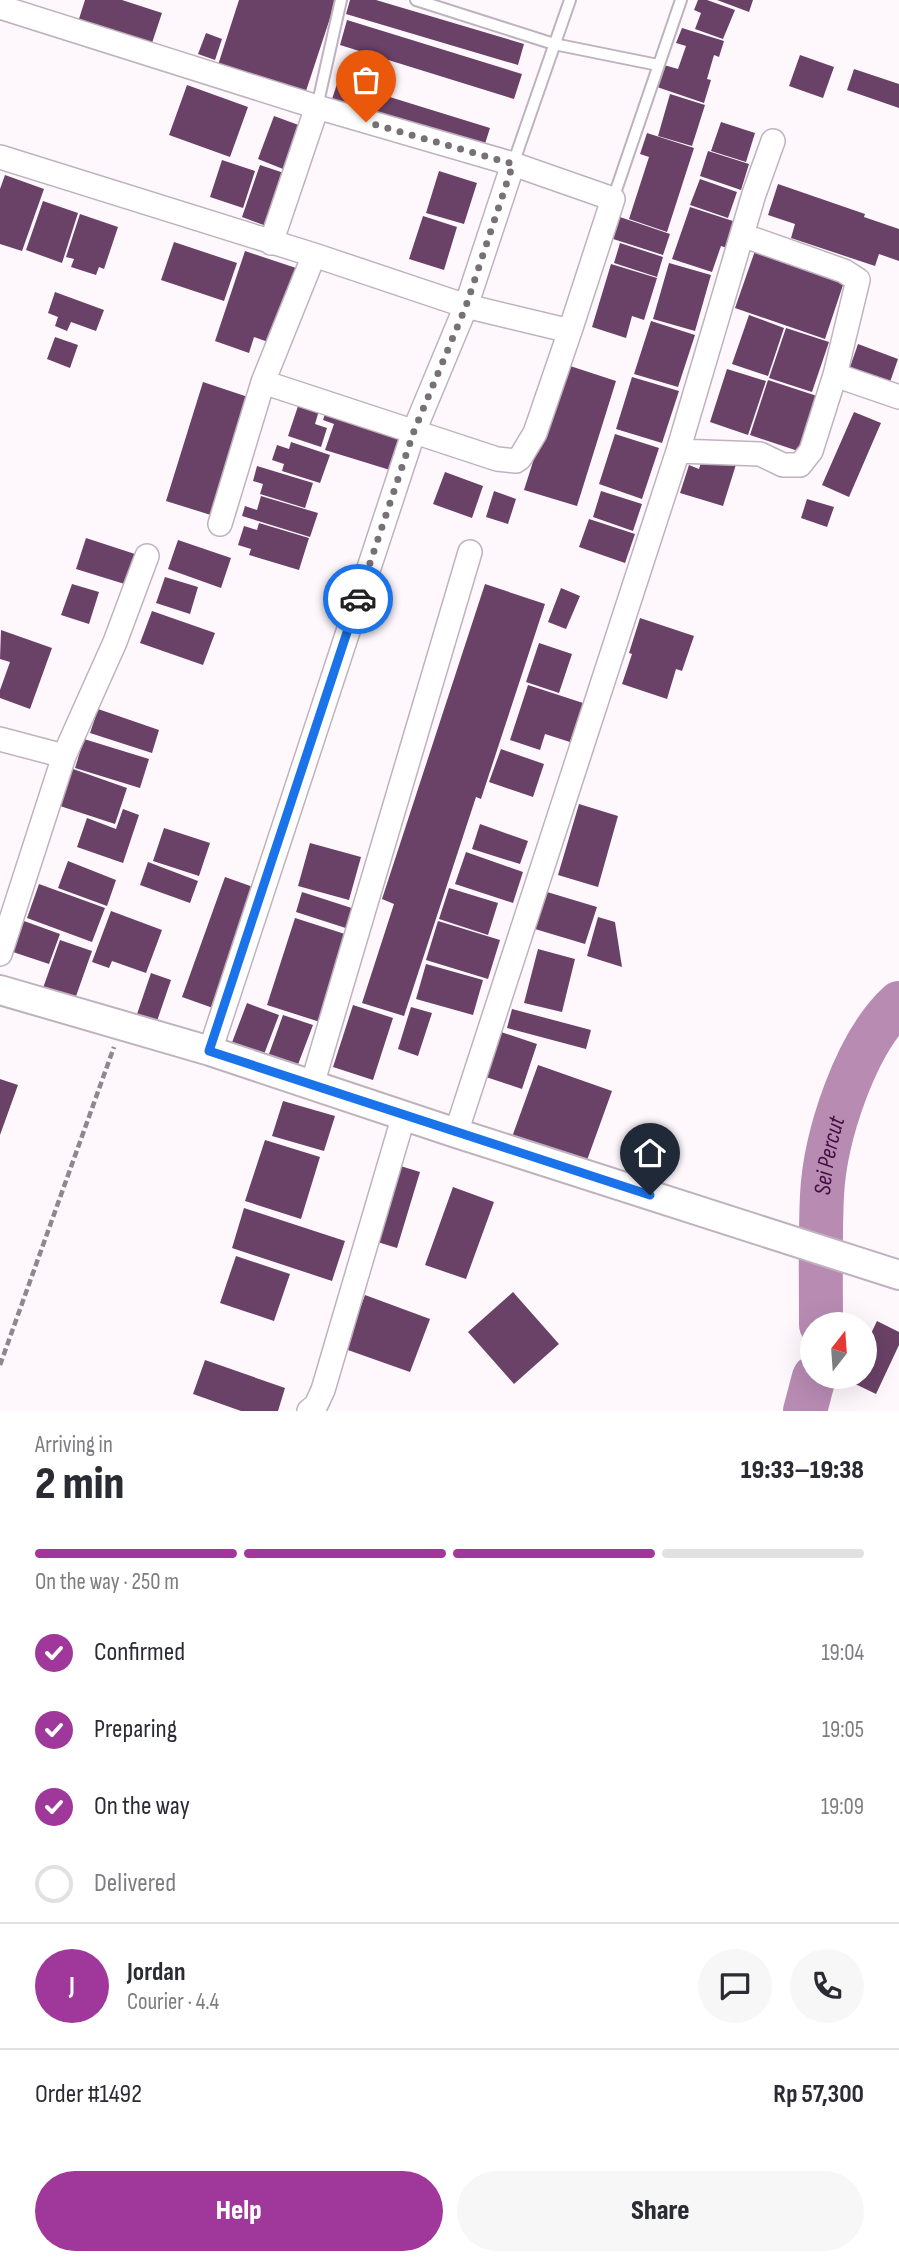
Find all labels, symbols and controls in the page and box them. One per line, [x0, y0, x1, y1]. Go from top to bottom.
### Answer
pin [336, 50, 396, 122]
icon: bag [347, 61, 385, 99]
courier [323, 564, 393, 634]
icon: car [339, 580, 377, 618]
water label: Sei Percut [808, 1112, 851, 1196]
pin [620, 1123, 680, 1195]
icon: home [631, 1134, 669, 1172]
north arrow [800, 1312, 877, 1390]
map controls [800, 1312, 877, 1389]
text: Arriving in [35, 1431, 113, 1459]
text: 19:33–19:38 [741, 1455, 864, 1486]
text: 2 min [35, 1457, 124, 1512]
text: On the way · 250 m [35, 1568, 179, 1596]
icon: check [35, 1634, 73, 1672]
text: Confirmed [94, 1637, 185, 1668]
text: 19:04 [822, 1639, 864, 1667]
icon: check [35, 1711, 73, 1749]
text: Preparing [94, 1714, 177, 1745]
text: 19:05 [822, 1716, 864, 1744]
icon: check [35, 1788, 73, 1826]
text: On the way [94, 1791, 190, 1822]
text: 19:09 [821, 1793, 864, 1821]
text: Delivered [94, 1868, 176, 1899]
button: chat [698, 1949, 772, 2023]
button: phone [790, 1949, 864, 2023]
text: Jordan [127, 1957, 185, 1988]
text: J [69, 1971, 75, 2002]
text: Courier · 4.4 [127, 1988, 219, 2016]
text: Order #1492 [35, 2079, 142, 2110]
text: Rp 57,300 [773, 2079, 864, 2110]
button: Help [35, 2171, 443, 2251]
button: Share [457, 2171, 864, 2251]

